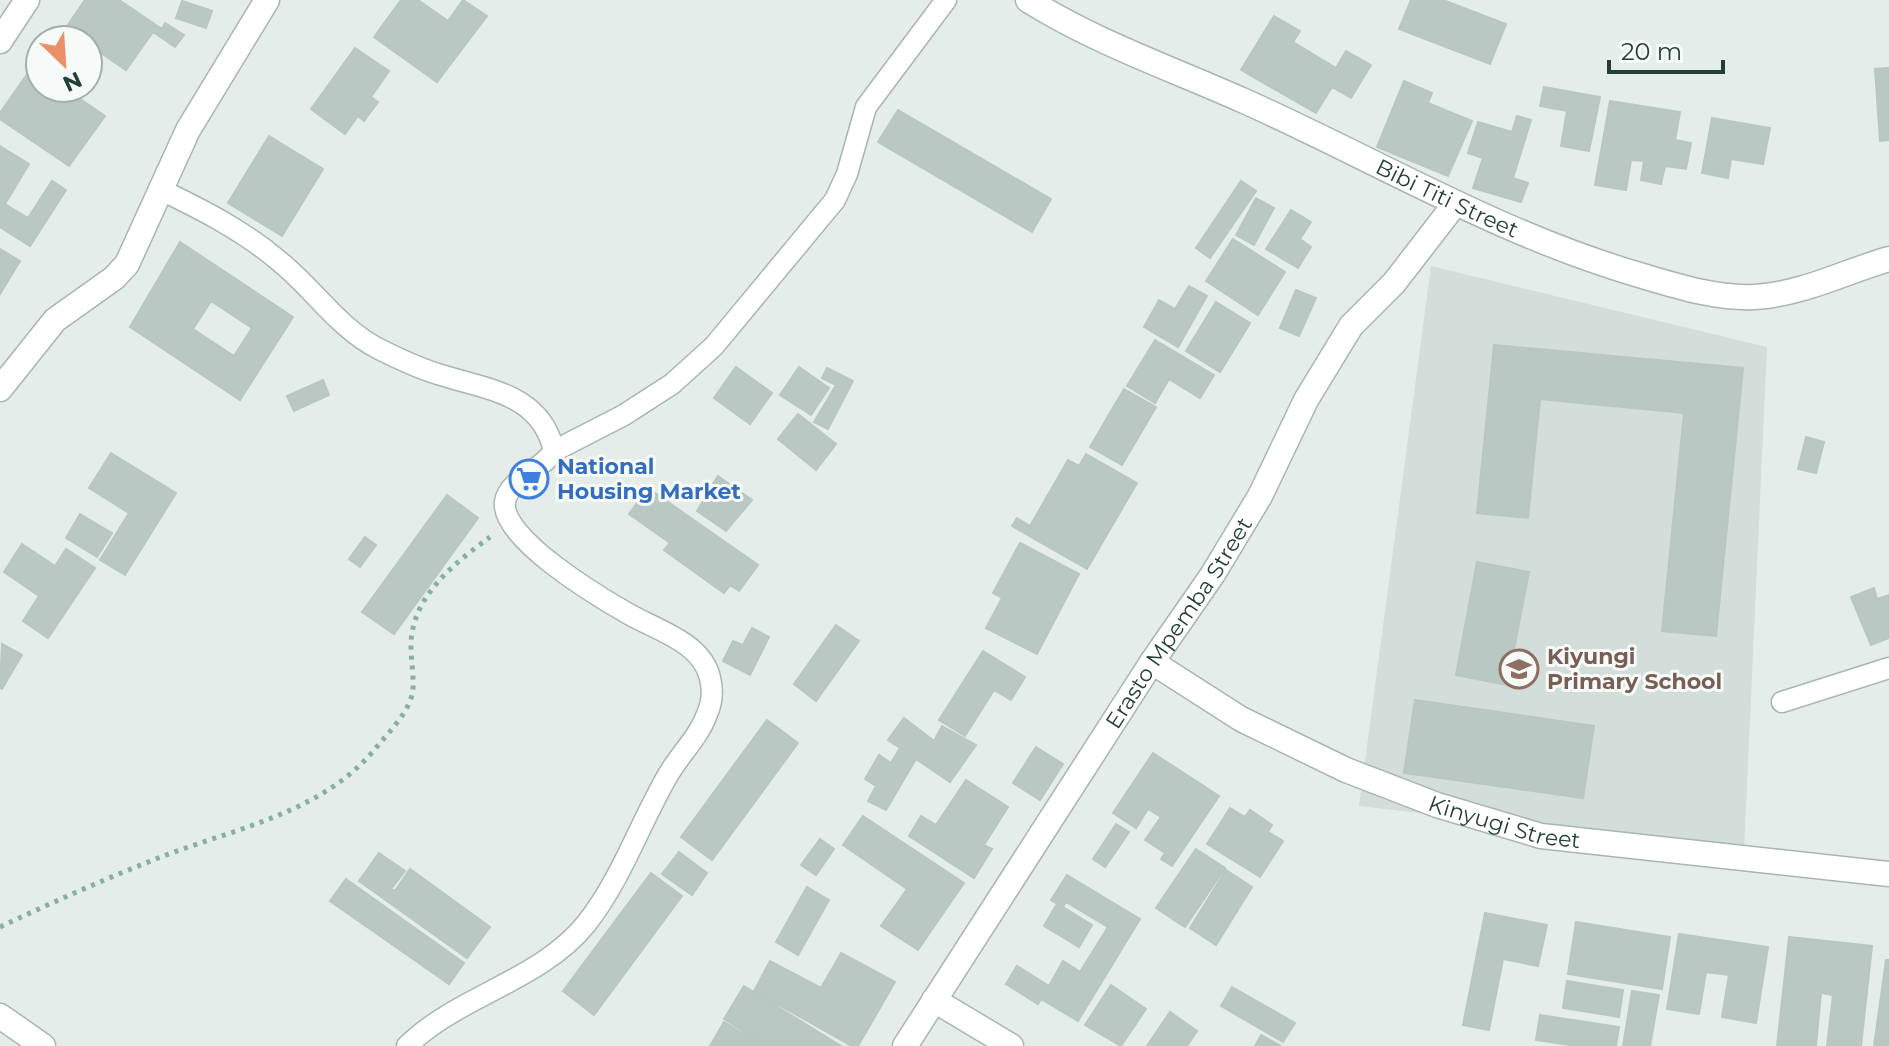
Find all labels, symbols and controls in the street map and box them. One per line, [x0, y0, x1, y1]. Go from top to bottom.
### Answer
north arrow [24, 24, 104, 104]
scale bar [1609, 24, 1723, 74]
text: 20 m [1621, 37, 1682, 66]
text: N [58, 66, 86, 98]
street label: Bibi Titi Street [1371, 153, 1523, 244]
place label: National Housing Market [557, 453, 741, 505]
supermarket icon: National Housing Market [508, 458, 550, 500]
street label: Erasto Mpemba Street [1100, 512, 1258, 734]
place label: Kiyungi Primary School [1547, 643, 1722, 695]
school or university icon: Kiyungi Primary School [1498, 648, 1540, 690]
street label: Kinyugi Street [1425, 790, 1582, 854]

